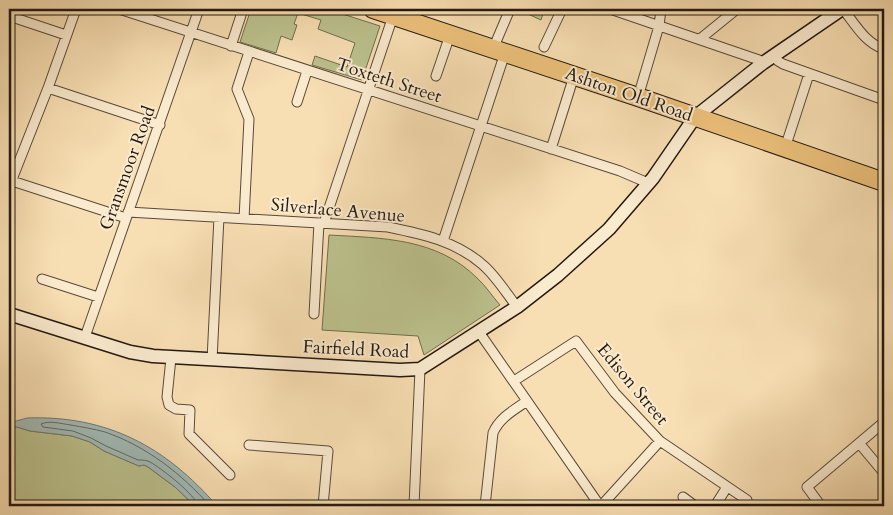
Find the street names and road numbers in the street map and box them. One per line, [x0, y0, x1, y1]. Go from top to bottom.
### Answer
street label: Toxteth Street [333, 52, 445, 109]
street label: Ashton Old Road [562, 61, 696, 128]
street label: Gransmoor Road [93, 102, 162, 234]
street label: Silverlace Avenue [270, 192, 406, 229]
street label: Fairfield Road [302, 334, 410, 365]
street label: Edison Street [591, 338, 674, 431]

